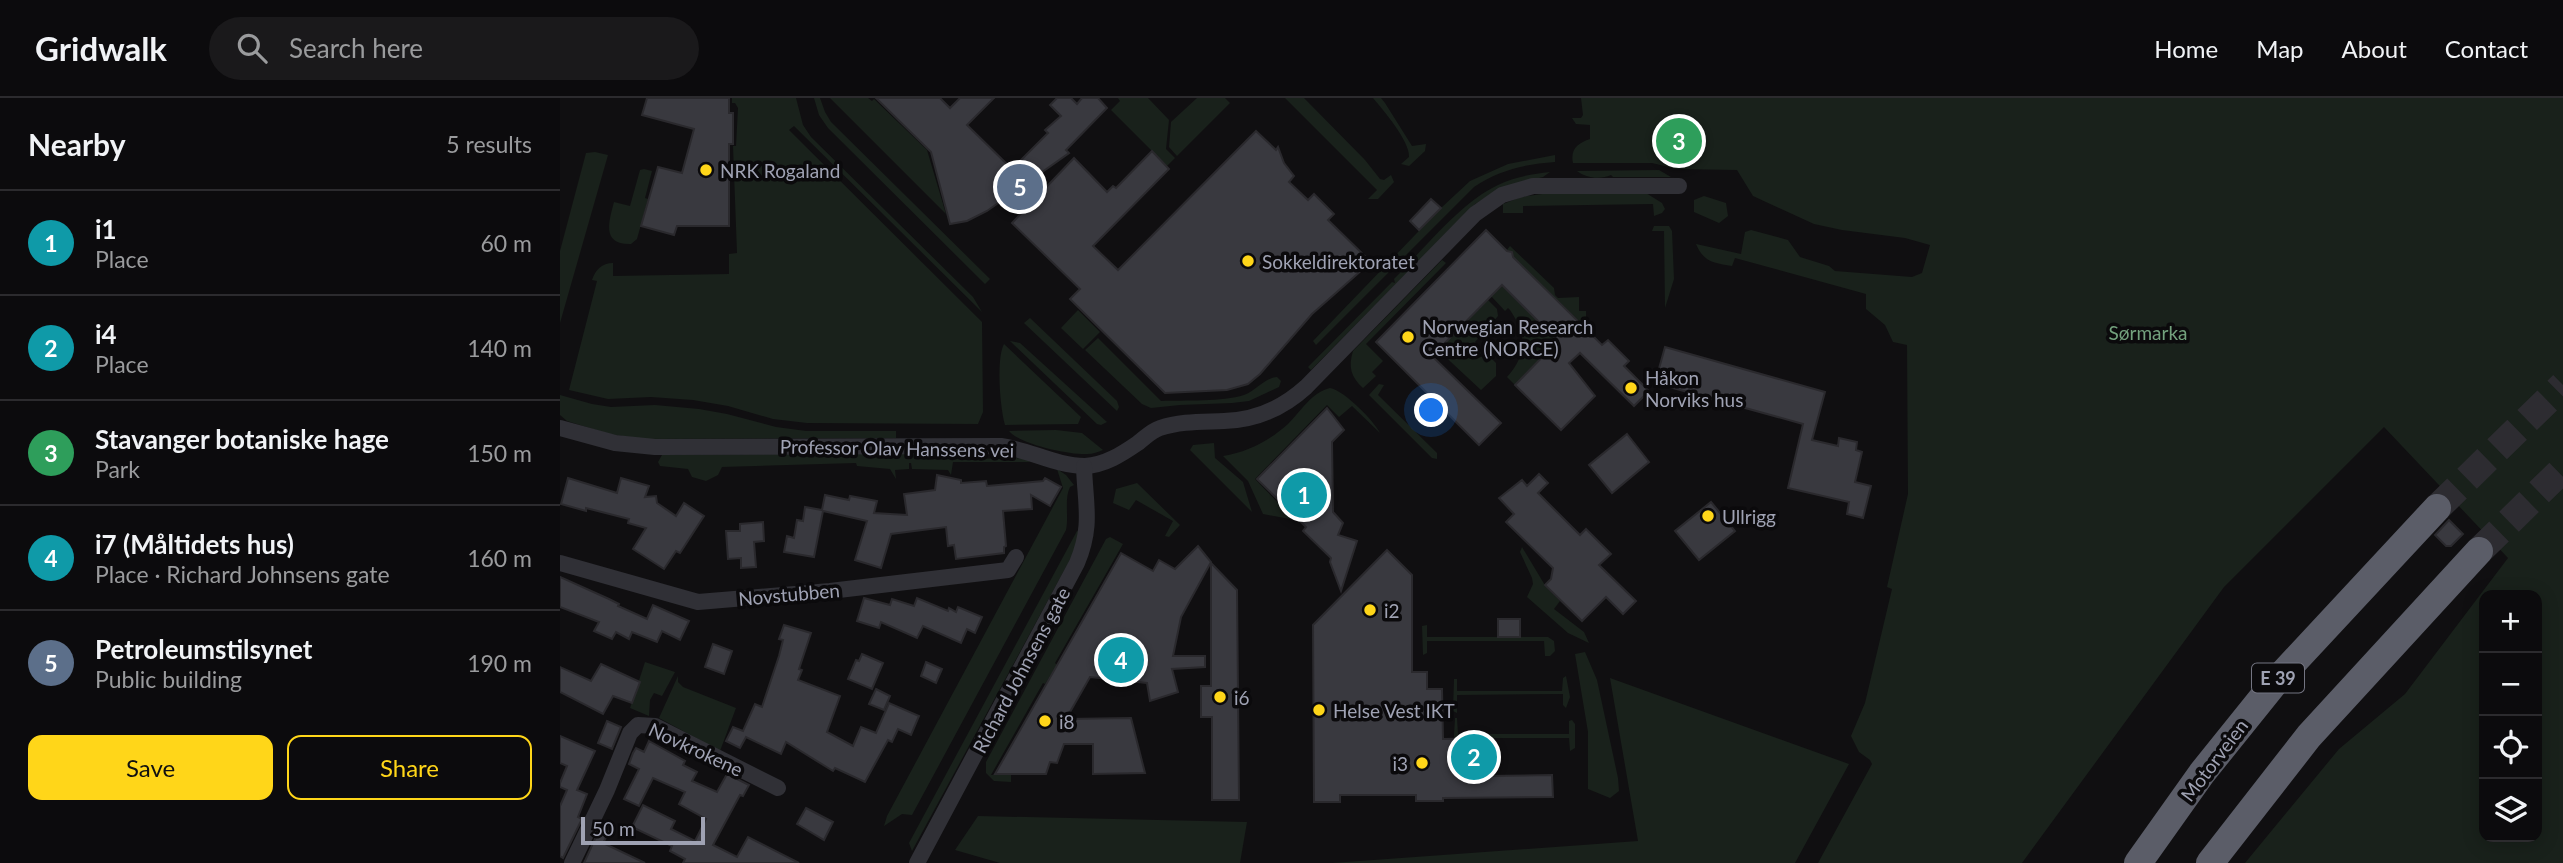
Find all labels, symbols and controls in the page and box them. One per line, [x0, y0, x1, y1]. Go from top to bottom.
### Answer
search box [209, 17, 699, 80]
text: Gridwalk [35, 28, 167, 68]
icon: search [233, 29, 271, 67]
text: Search here [289, 32, 423, 64]
text: Home [2154, 34, 2218, 63]
text: Map [2256, 34, 2304, 63]
text: About [2342, 34, 2407, 63]
text: Contact [2445, 34, 2528, 63]
pin: 3 [1656, 115, 1702, 167]
text: Nearby [28, 126, 126, 162]
text: 5 results [446, 130, 532, 158]
place label: NRK Rogaland [720, 159, 840, 182]
pin: 5 [997, 161, 1043, 213]
marker: NRK Rogaland [698, 162, 714, 178]
text: i1 [95, 213, 117, 245]
text: 1 [44, 229, 58, 257]
text: 60 m [481, 229, 532, 257]
text: Place [95, 245, 149, 273]
place label: Sokkeldirektoratet [1262, 250, 1415, 273]
marker: Sokkeldirektoratet [1240, 253, 1256, 269]
place label: Norwegian Research Centre (NORCE) [1422, 315, 1593, 360]
text: i4 [95, 318, 117, 350]
park label: Sørmarka [2108, 321, 2188, 344]
marker: Norwegian Research Centre (NORCE) [1400, 329, 1416, 345]
text: 2 [44, 334, 58, 362]
text: 140 m [467, 334, 532, 362]
text: Place [95, 350, 149, 378]
place label: Håkon Norviks hus [1645, 366, 1743, 411]
marker: Håkon Norviks hus [1623, 380, 1639, 396]
your location [1414, 393, 1448, 427]
text: Stavanger botaniske hage [95, 423, 389, 455]
street label: Professor Olav Hanssens vei [780, 434, 1014, 462]
text: 3 [44, 439, 58, 467]
text: 150 m [467, 439, 532, 467]
text: Park [95, 455, 140, 483]
pin: 1 [1281, 469, 1327, 521]
place label: Ullrigg [1722, 505, 1776, 528]
marker: Ullrigg [1700, 508, 1716, 524]
text: i7 (Måltidets hus) [95, 528, 294, 560]
text: 4 [44, 544, 58, 572]
text: 160 m [467, 544, 532, 572]
text: Place · Richard Johnsens gate [95, 560, 390, 588]
street label: Novstubben [737, 578, 841, 610]
street label: Richard Johnsens gate [968, 583, 1074, 757]
map controls [2479, 590, 2542, 842]
button: + [2479, 590, 2542, 653]
place label: i2 [1384, 599, 1400, 622]
marker: i2 [1362, 602, 1378, 618]
text: Petroleumstilsynet [95, 633, 313, 665]
pin: 4 [1098, 634, 1144, 686]
text: 5 [44, 649, 58, 677]
text: 190 m [467, 649, 532, 677]
button: − [2479, 653, 2542, 716]
road number: E 39 [2252, 664, 2304, 692]
text: Public building [95, 665, 242, 693]
place label: i6 [1234, 686, 1250, 709]
marker: i6 [1212, 689, 1228, 705]
place label: Helse Vest IKT [1333, 699, 1455, 722]
marker: Helse Vest IKT [1311, 702, 1327, 718]
place label: i8 [1059, 710, 1075, 733]
marker: i8 [1037, 713, 1053, 729]
street label: Motorveien [2176, 714, 2252, 806]
button: locate [2479, 716, 2542, 779]
street label: Novkrokene [645, 717, 747, 781]
pin: 2 [1451, 731, 1497, 783]
button: Save [28, 735, 273, 800]
button: Share [287, 735, 532, 800]
place label: i3 [1392, 752, 1408, 775]
marker: i3 [1414, 755, 1430, 771]
button: layers [2479, 779, 2542, 842]
scale bar [581, 814, 705, 846]
text: 50 m [592, 817, 635, 840]

